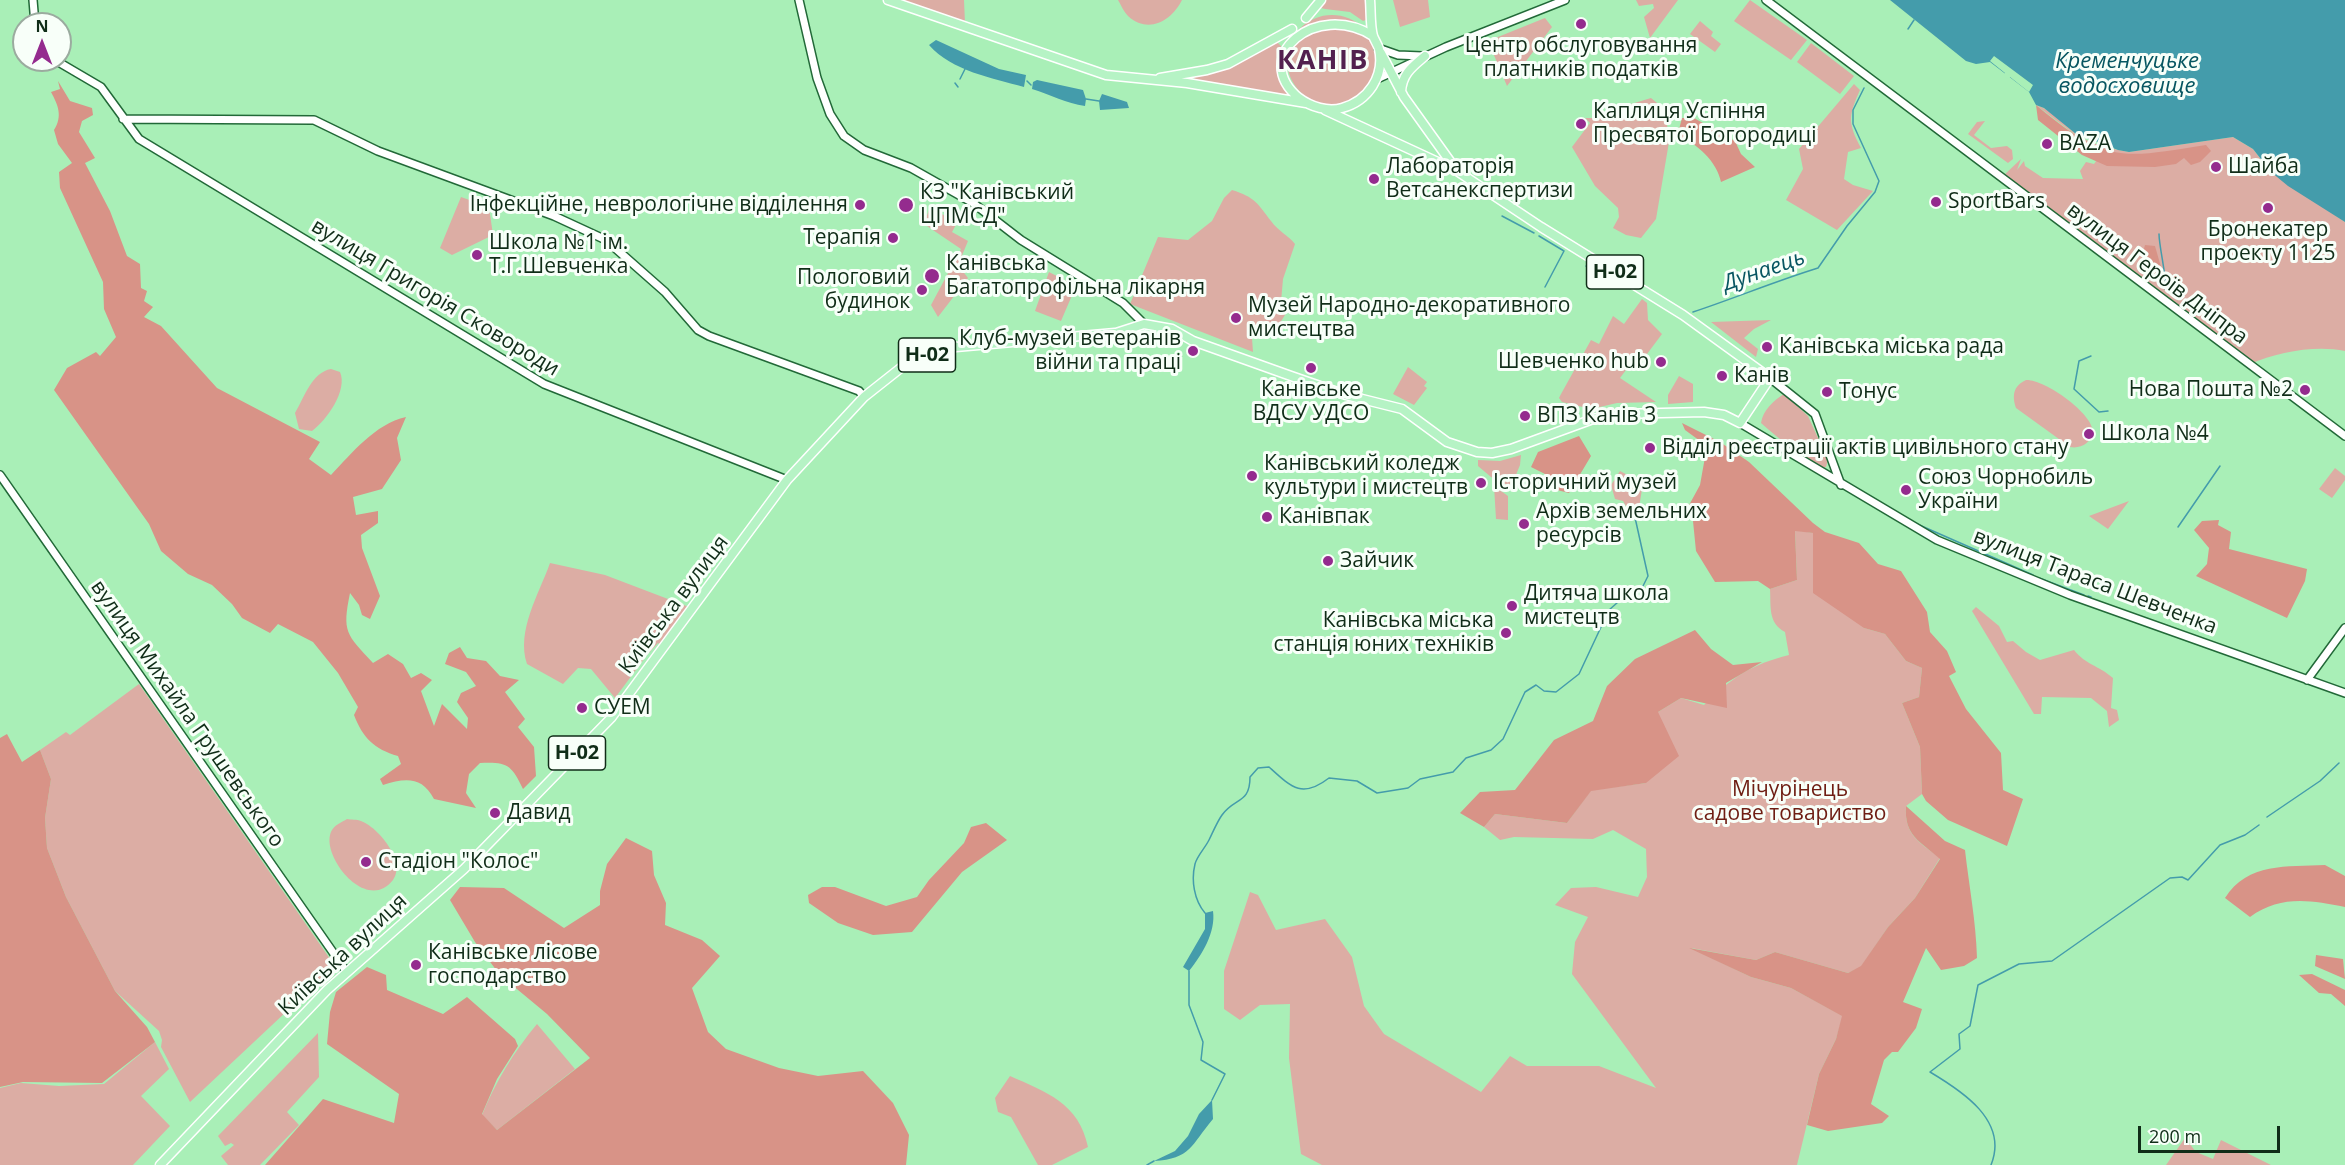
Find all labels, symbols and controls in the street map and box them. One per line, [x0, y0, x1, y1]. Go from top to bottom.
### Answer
north arrow [12, 12, 72, 72]
text: N [35, 15, 49, 37]
marker: Центр обслуговування платників податків [1574, 17, 1588, 31]
place label: Центр обслуговування платників податків [1465, 33, 1697, 83]
district label: КАНІВ [1277, 45, 1369, 77]
water label: Кременчуцьке водосховище [2055, 49, 2199, 100]
place label: Каплиця Успіння Пресвятої Богородиці [1593, 99, 1816, 149]
marker: Каплиця Успіння Пресвятої Богородиці [1574, 117, 1588, 131]
place label: BAZA [2059, 131, 2111, 157]
marker: BAZA [2040, 137, 2054, 151]
place label: Лабораторія Ветсанекспертизи [1386, 154, 1573, 204]
place label: Шайба [2228, 154, 2299, 180]
marker: Шайба [2209, 160, 2223, 174]
marker: Лабораторія Ветсанекспертизи [1367, 172, 1381, 186]
place label: КЗ "Канівський ЦПМСД" [920, 180, 1074, 230]
place label: SportBars [1948, 189, 2045, 215]
place label: Інфекційне, неврологічне відділення [470, 192, 848, 218]
marker: SportBars [1929, 195, 1943, 209]
marker: КЗ "Канівський ЦПМСД" [897, 196, 915, 214]
marker: Інфекційне, неврологічне відділення [853, 198, 867, 212]
street label: вулиця Героїв Дніпра [2062, 198, 2252, 350]
marker: Бронекатер проекту 1125 [2261, 201, 2275, 215]
street label: вулиця Григорія Сковороди [307, 214, 563, 382]
place label: Бронекатер проекту 1125 [2200, 217, 2336, 267]
place label: Терапія [803, 225, 881, 251]
place label: Школа №1 ім. Т.Г.Шевченка [489, 230, 628, 280]
marker: Терапія [886, 231, 900, 245]
water label: Дунаець [1720, 245, 1808, 297]
marker: Школа №1 ім. Т.Г.Шевченка [470, 248, 484, 262]
place label: Канівська Багатопрофільна лікарня [946, 251, 1205, 301]
road number: Н-02 [1586, 255, 1644, 289]
place label: Пологовий будинок [797, 265, 910, 315]
marker: Канівська Багатопрофільна лікарня [923, 267, 941, 285]
marker: Пологовий будинок [915, 283, 929, 297]
place label: Музей Народно-декоративного мистецтва [1248, 293, 1570, 343]
marker: Музей Народно-декоративного мистецтва [1229, 311, 1243, 325]
place label: Клуб-музей ветеранів війни та праці [959, 326, 1181, 376]
place label: Канівська міська рада [1779, 334, 2004, 360]
road number: Н-02 [898, 338, 956, 372]
marker: Канівська міська рада [1760, 340, 1774, 354]
marker: Клуб-музей ветеранів війни та праці [1186, 344, 1200, 358]
place label: Шевченко hub [1498, 349, 1649, 375]
marker: Шевченко hub [1654, 355, 1668, 369]
marker: Канівське ВДСУ УДСО [1304, 361, 1318, 375]
place label: Канів [1734, 363, 1789, 389]
marker: Канів [1715, 369, 1729, 383]
place label: Канівське ВДСУ УДСО [1253, 377, 1369, 427]
place label: Нова Пошта №2 [2129, 377, 2293, 403]
place label: Тонус [1839, 379, 1897, 405]
marker: Нова Пошта №2 [2298, 383, 2312, 397]
marker: Тонус [1820, 385, 1834, 399]
place label: ВПЗ Канів 3 [1537, 403, 1656, 429]
marker: ВПЗ Канів 3 [1518, 409, 1532, 423]
place label: Школа №4 [2101, 421, 2209, 447]
marker: Школа №4 [2082, 427, 2096, 441]
place label: Відділ реєстрації актів цивільного стану [1662, 435, 2068, 461]
marker: Відділ реєстрації актів цивільного стану [1643, 441, 1657, 455]
place label: Канівський коледж культури і мистецтв [1264, 451, 1468, 501]
place label: Союз Чорнобиль України [1918, 465, 2093, 515]
marker: Канівський коледж культури і мистецтв [1245, 469, 1259, 483]
place label: Історичний музей [1493, 470, 1677, 496]
marker: Історичний музей [1474, 476, 1488, 490]
marker: Союз Чорнобиль України [1899, 483, 1913, 497]
place label: Архів земельних ресурсів [1536, 499, 1707, 549]
place label: Канівпак [1279, 504, 1370, 530]
marker: Канівпак [1260, 510, 1274, 524]
marker: Архів земельних ресурсів [1517, 517, 1531, 531]
street label: вулиця Тараса Шевченка [1970, 524, 2220, 640]
street label: Київська вулиця [614, 531, 734, 679]
place label: Зайчик [1340, 548, 1414, 574]
marker: Зайчик [1321, 554, 1335, 568]
street label: вулиця Михайла Грушевського [85, 576, 289, 852]
place label: Дитяча школа мистецтв [1524, 581, 1669, 631]
marker: Дитяча школа мистецтв [1505, 599, 1519, 613]
place label: Канівська міська станція юних техніків [1274, 608, 1494, 658]
marker: Канівська міська станція юних техніків [1499, 626, 1513, 640]
place label: СУЕМ [594, 695, 651, 721]
marker: СУЕМ [575, 701, 589, 715]
road number: Н-02 [548, 736, 606, 770]
park label: Мічурінець садове товариство [1694, 777, 1886, 827]
place label: Давид [507, 800, 571, 826]
marker: Давид [488, 806, 502, 820]
place label: Стадіон "Колос" [378, 849, 538, 875]
marker: Стадіон "Колос" [359, 855, 373, 869]
street label: Київська вулиця [273, 889, 413, 1021]
place label: Канівське лісове господарство [428, 940, 598, 990]
marker: Канівське лісове господарство [409, 958, 423, 972]
scale bar [2141, 1114, 2284, 1152]
text: 200 m [2149, 1124, 2201, 1148]

